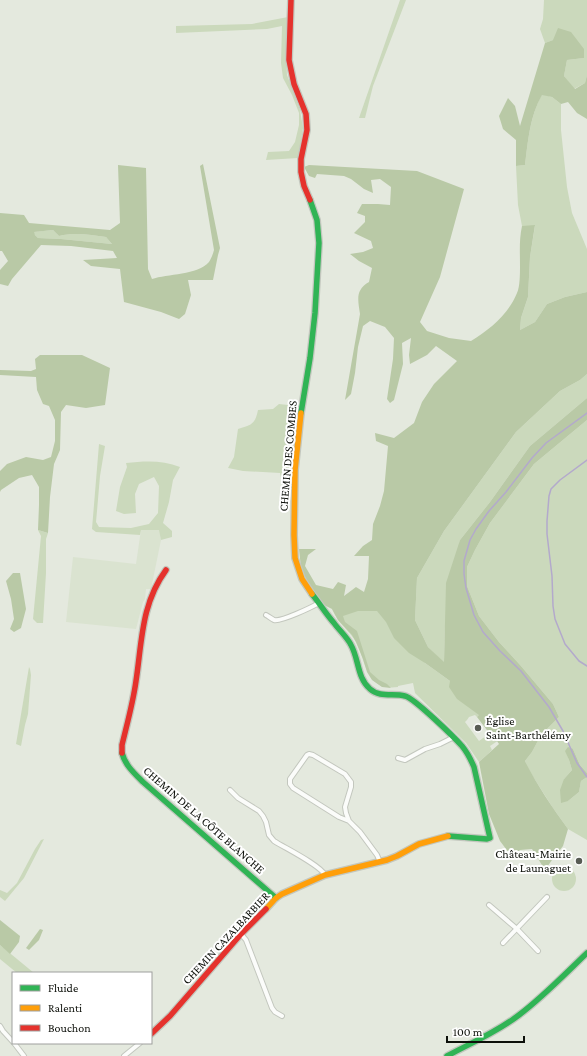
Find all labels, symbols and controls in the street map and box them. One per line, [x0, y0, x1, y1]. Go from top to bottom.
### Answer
street label: CHEMIN DES COMBES [276, 400, 300, 512]
place label: Église Saint-Barthélémy [486, 714, 571, 742]
marker: Église Saint-Barthélémy [473, 723, 483, 733]
street label: CHEMIN DE LA CÔTE BLANCHE [141, 764, 268, 877]
place label: Château-Mairie de Launaguet [495, 847, 572, 875]
marker: Château-Mairie de Launaguet [574, 856, 584, 866]
street label: CHEMIN CAZALBARBIER [180, 889, 273, 987]
legend [12, 972, 152, 1044]
text: Fluide [48, 981, 78, 995]
text: Ralenti [48, 1001, 82, 1015]
scale bar [447, 1018, 524, 1044]
text: Bouchon [48, 1021, 91, 1035]
text: 100 m [453, 1025, 483, 1039]

